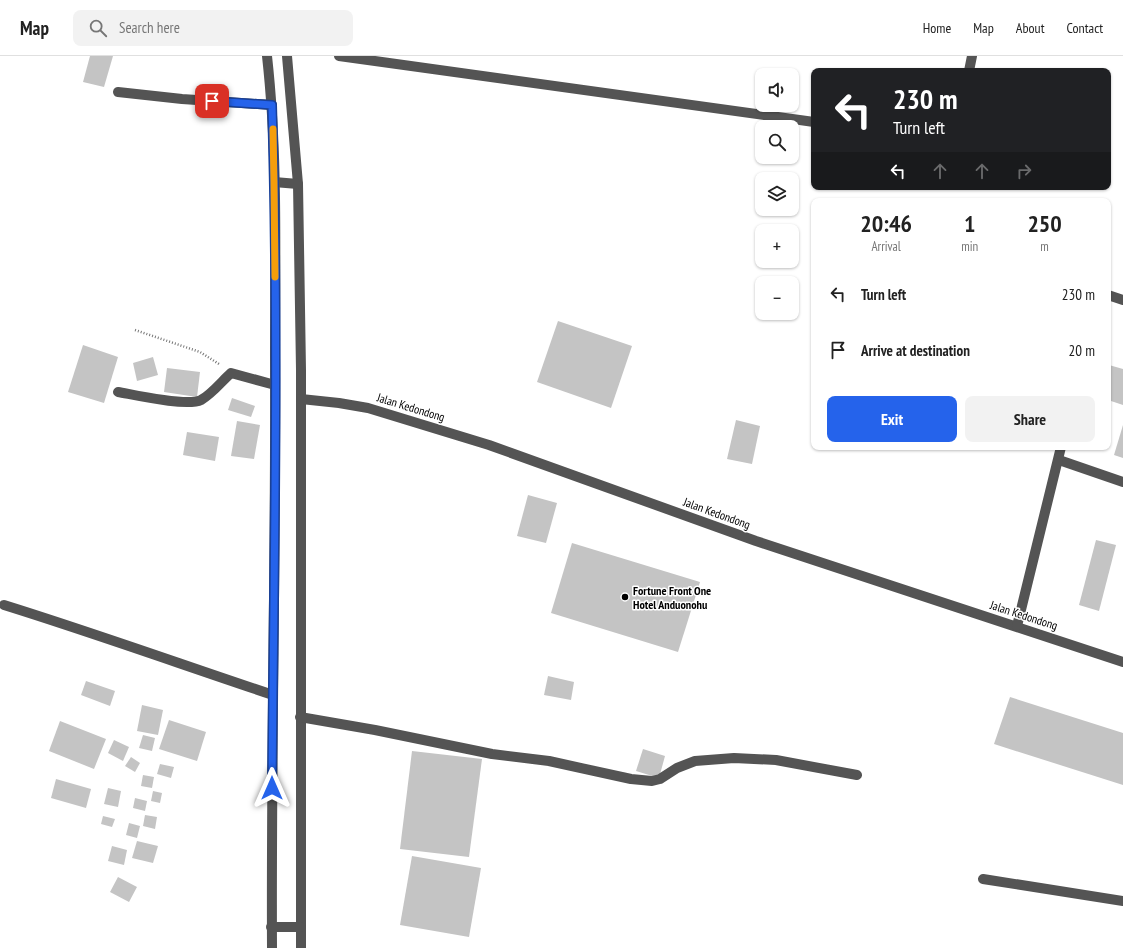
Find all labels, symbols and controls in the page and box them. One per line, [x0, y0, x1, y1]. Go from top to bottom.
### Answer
search box [73, 10, 353, 46]
text: Map [20, 16, 49, 40]
icon: search [87, 17, 109, 39]
text: Search here [119, 18, 180, 37]
text: Home [923, 19, 951, 37]
text: Map [973, 19, 994, 37]
text: About [1016, 19, 1045, 37]
text: Contact [1067, 19, 1103, 37]
map controls [755, 68, 799, 320]
button: sound [755, 68, 799, 112]
text: 230 m [893, 80, 957, 117]
pin [195, 84, 229, 118]
icon: left [827, 84, 879, 136]
icon: arrive [201, 90, 223, 112]
text: Turn left [893, 116, 945, 139]
button: search [755, 120, 799, 164]
icon: left [887, 160, 909, 182]
icon: ahead [929, 160, 951, 182]
icon: ahead [971, 160, 993, 182]
icon: right [1013, 160, 1035, 182]
button: layers [755, 172, 799, 216]
text: 20:46 [860, 208, 912, 239]
text: 1 [964, 208, 975, 239]
text: 250 [1027, 208, 1062, 239]
button: + [755, 224, 799, 268]
text: Arrival [871, 238, 901, 255]
text: min [961, 238, 978, 255]
text: m [1040, 238, 1049, 255]
button: − [755, 276, 799, 320]
icon: left [827, 283, 849, 305]
text: Turn left [861, 285, 906, 304]
text: 230 m [1062, 285, 1095, 304]
icon: arrive [827, 339, 849, 361]
text: Arrive at destination [861, 341, 970, 360]
text: 20 m [1069, 341, 1095, 360]
street label: Jalan Kedondong [374, 389, 447, 424]
button: Exit [827, 396, 957, 442]
button: Share [965, 396, 1095, 442]
street label: Jalan Kedondong [681, 494, 752, 532]
place label: Fortune Front One Hotel Anduonohu [633, 583, 711, 612]
marker: Fortune Front One Hotel Anduonohu [620, 592, 630, 602]
street label: Jalan Kedondong [987, 597, 1060, 633]
position arrow [251, 767, 293, 809]

